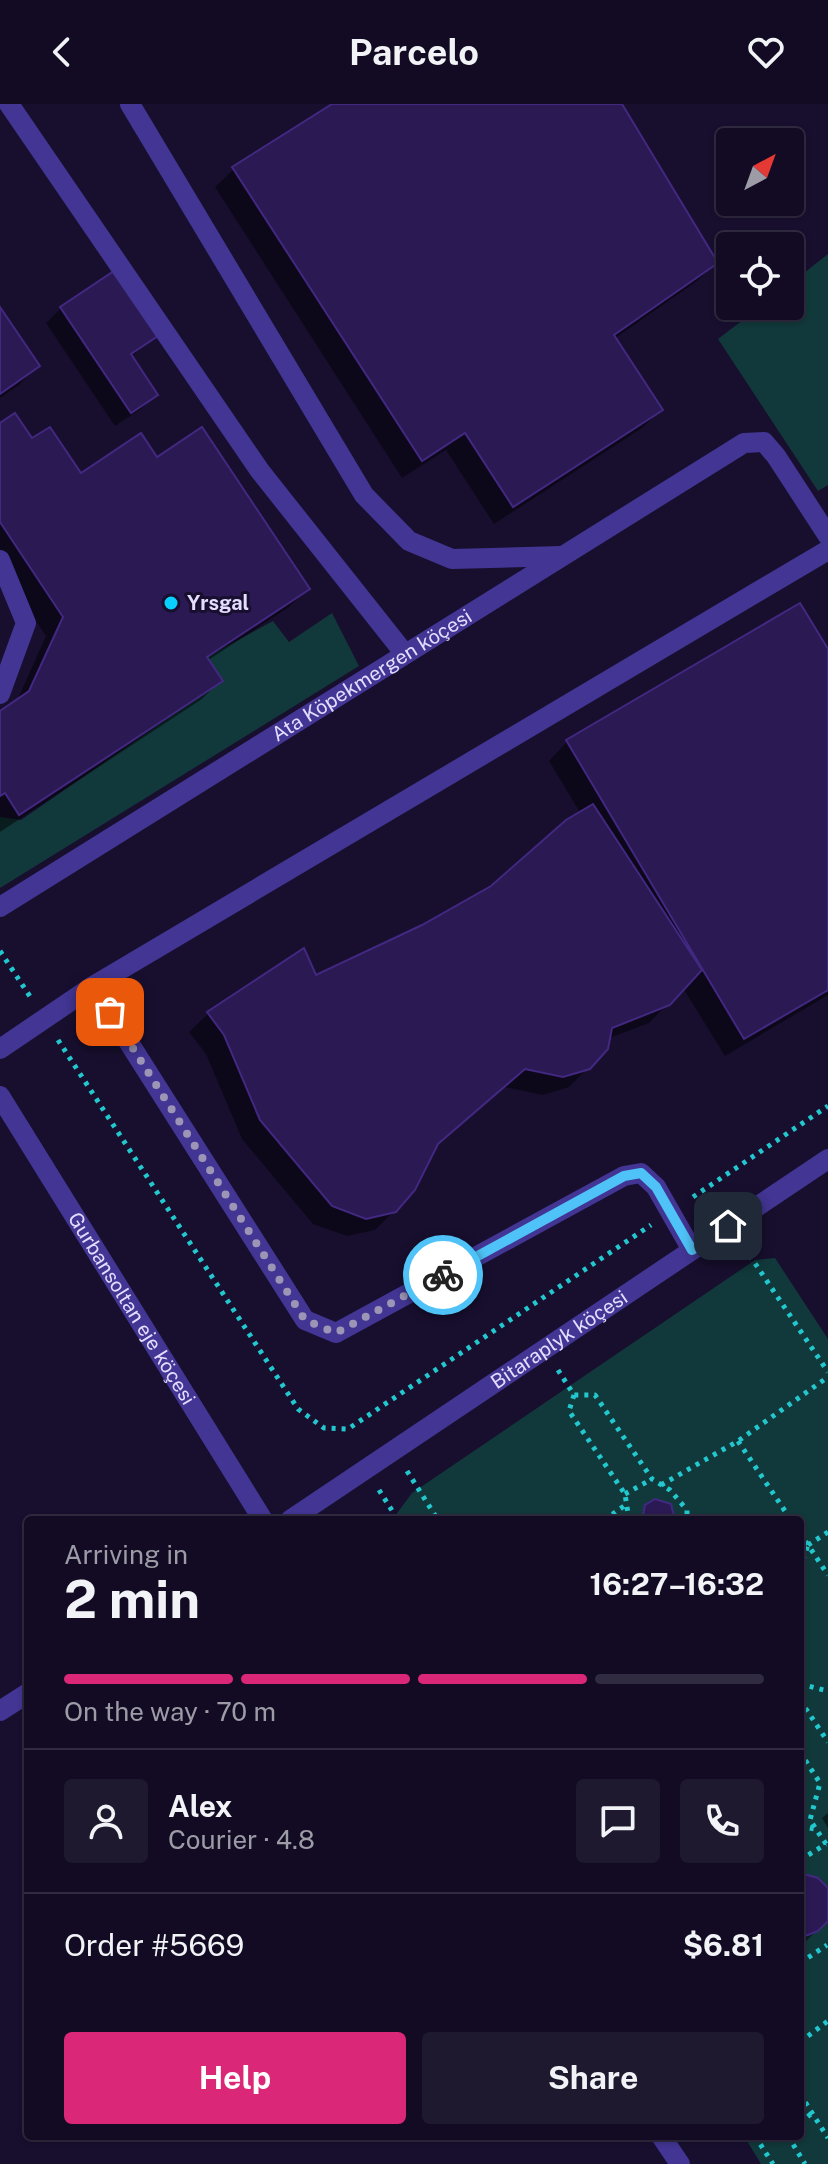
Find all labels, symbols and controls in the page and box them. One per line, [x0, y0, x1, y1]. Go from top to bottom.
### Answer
icon: back [40, 30, 84, 74]
icon: heart [744, 30, 788, 74]
text: Parcelo [349, 31, 479, 73]
north arrow [716, 128, 804, 216]
map controls [716, 128, 804, 320]
button: locate [716, 232, 804, 320]
place label: Yrsgal [187, 591, 249, 615]
marker: Yrsgal [162, 594, 180, 612]
street label: Ata Köpekmergen köçesi [267, 604, 476, 747]
pin [76, 978, 144, 1046]
icon: bag [88, 990, 132, 1034]
pin [694, 1192, 762, 1260]
icon: home [706, 1204, 750, 1248]
street label: Gurbansoltan eje köçesi [63, 1208, 201, 1409]
courier [403, 1235, 483, 1315]
icon: bike [421, 1253, 465, 1297]
street label: Bitaraplyk köçesi [486, 1285, 632, 1394]
text: Arriving in [64, 1539, 188, 1570]
text: 16:27–16:32 [589, 1566, 764, 1602]
text: 2 min [64, 1569, 200, 1630]
text: On the way · 70 m [64, 1696, 276, 1727]
button: person [64, 1779, 148, 1863]
button: chat [576, 1779, 660, 1863]
button: phone [680, 1779, 764, 1863]
text: Alex [168, 1788, 232, 1824]
text: Courier · 4.8 [168, 1824, 315, 1855]
text: Order #5669 [64, 1927, 244, 1963]
text: $6.81 [683, 1927, 764, 1963]
button: Help [64, 2032, 406, 2124]
button: Share [422, 2032, 764, 2124]

